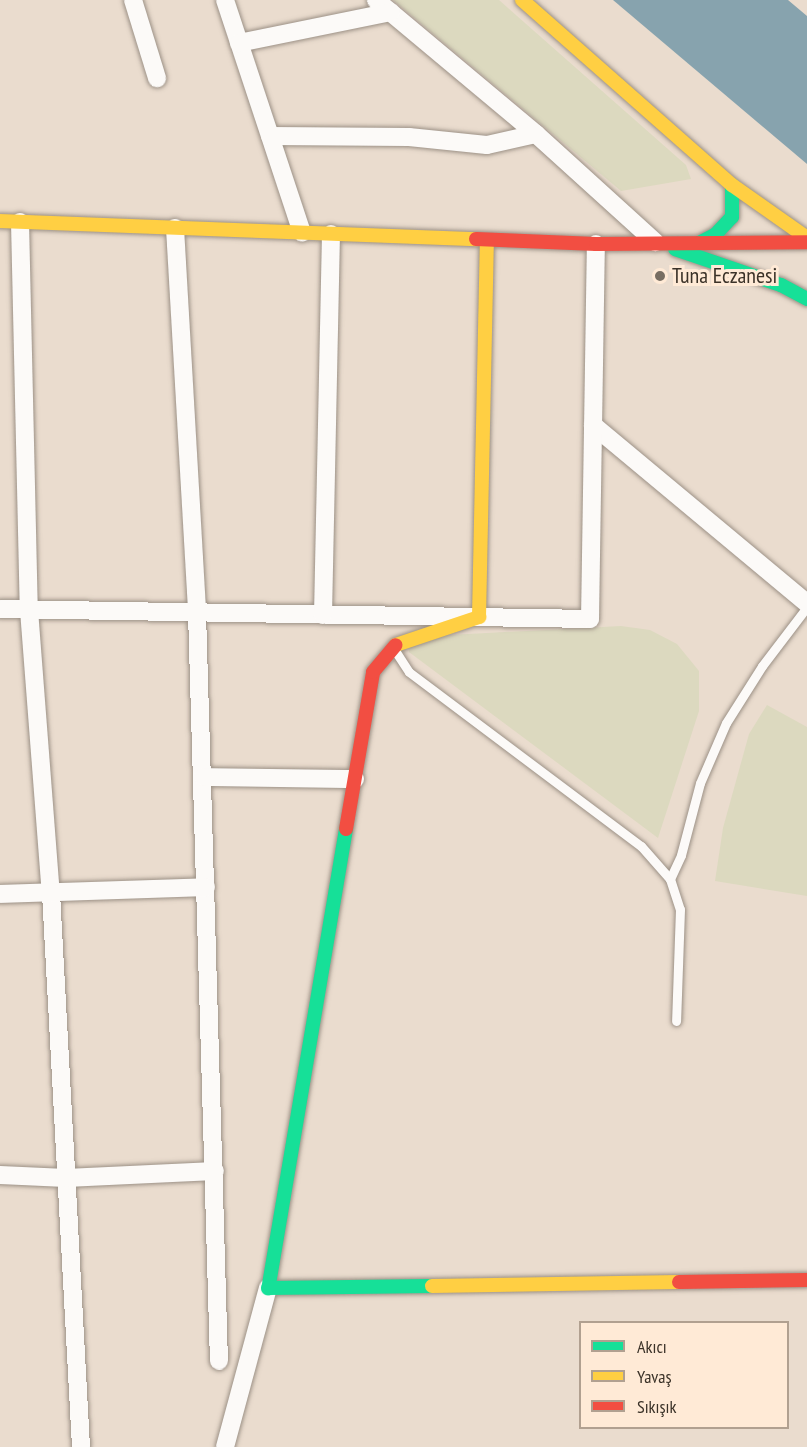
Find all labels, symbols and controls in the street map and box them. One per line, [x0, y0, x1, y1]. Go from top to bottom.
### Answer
place label: Tuna Eczanesi [672, 263, 777, 289]
marker: Tuna Eczanesi [653, 269, 667, 283]
legend [579, 1321, 789, 1429]
text: Akıcı [637, 1335, 667, 1358]
text: Yavaş [637, 1365, 672, 1388]
text: Sıkışık [637, 1395, 676, 1418]

